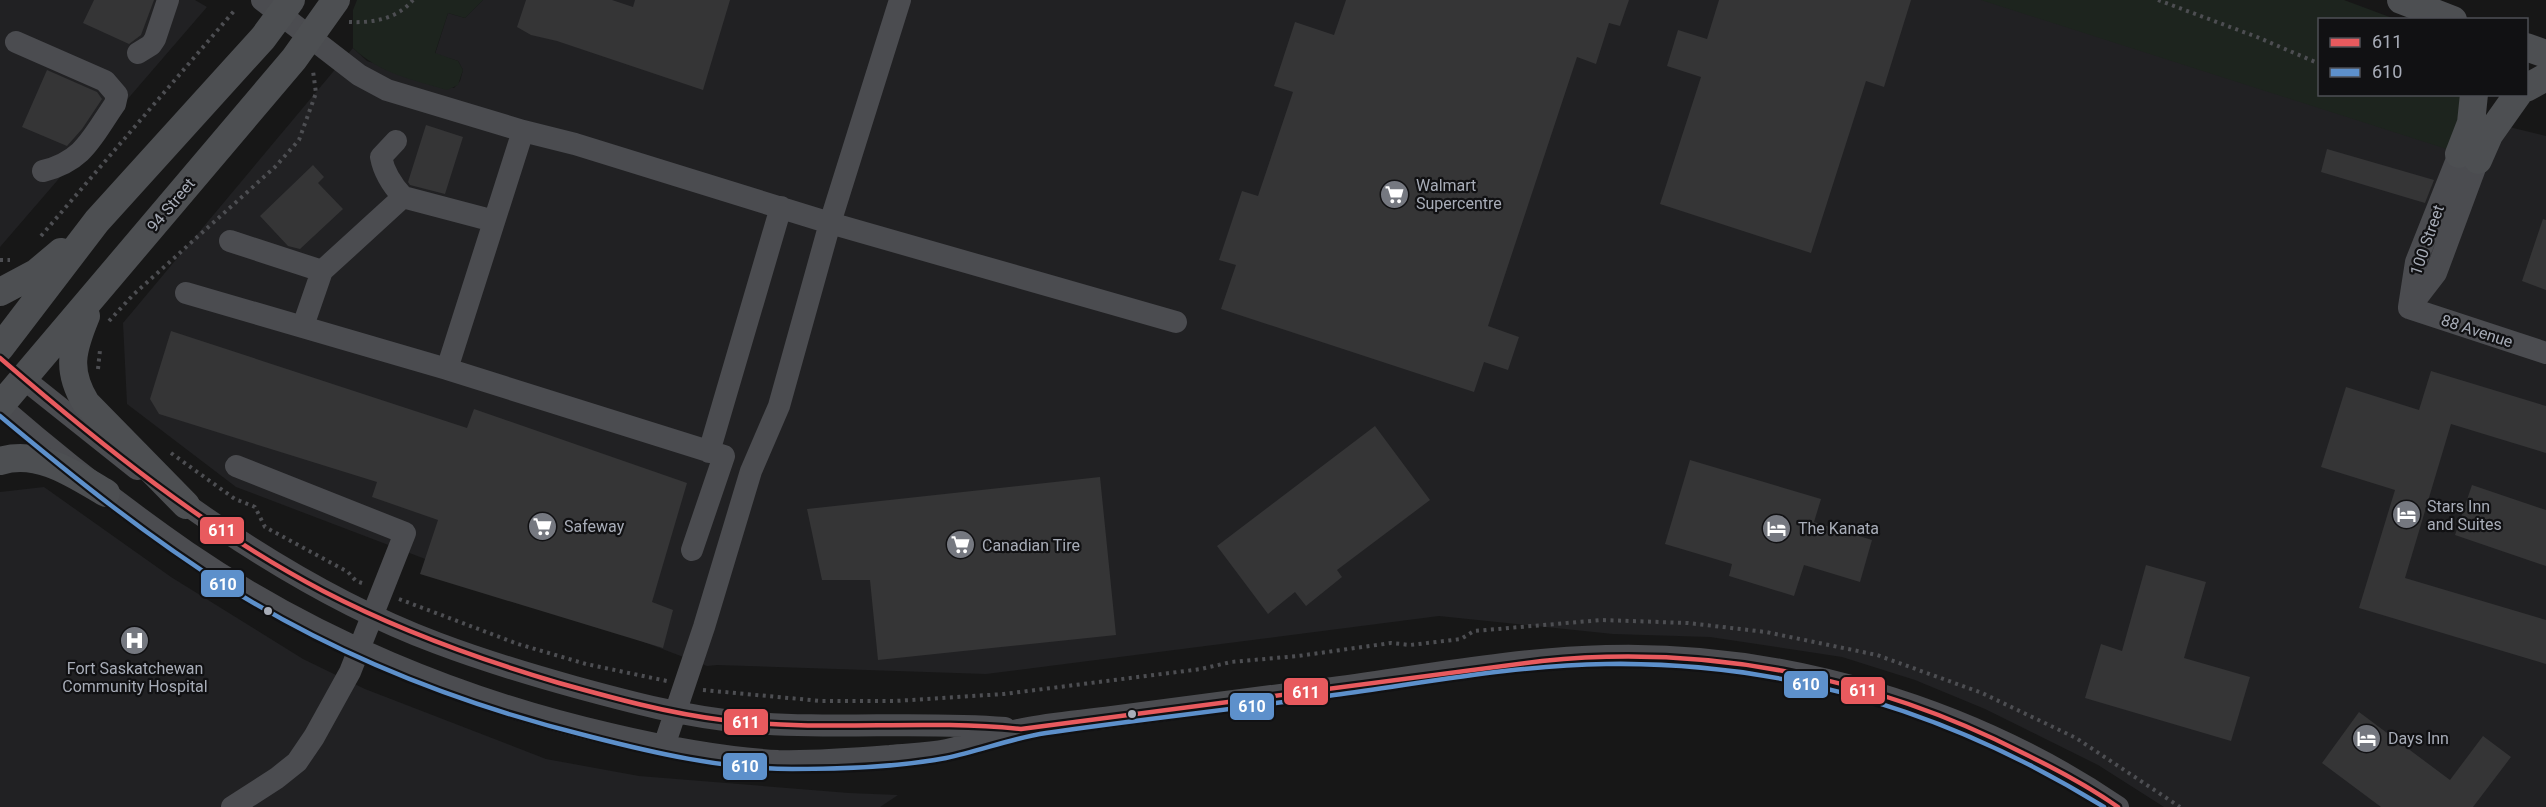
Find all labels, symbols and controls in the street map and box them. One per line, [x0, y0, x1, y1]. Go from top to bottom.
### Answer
legend [2318, 18, 2528, 96]
text: 611 [2372, 31, 2402, 52]
text: 610 [2372, 61, 2402, 82]
street label: 94 Street [143, 174, 199, 236]
place label: Walmart Supercentre [1416, 176, 1502, 213]
supermarket icon: Walmart Supercentre [1379, 178, 1411, 210]
street label: 100 Street [2406, 202, 2448, 278]
street label: 88 Avenue [2439, 310, 2515, 352]
place label: Stars Inn and Suites [2427, 497, 2502, 534]
hotel icon: Stars Inn and Suites [2390, 499, 2422, 531]
supermarket icon: Safeway [527, 510, 559, 542]
hotel icon: The Kanata [1761, 512, 1793, 544]
line badge: 611 [199, 516, 245, 545]
place label: Safeway [564, 517, 625, 536]
place label: The Kanata [1798, 519, 1879, 538]
text: 611 [208, 521, 236, 540]
supermarket icon: Canadian Tire [945, 529, 977, 561]
place label: Canadian Tire [982, 536, 1080, 555]
line badge: 610 [200, 569, 245, 598]
text: 610 [209, 575, 237, 594]
unlabelled marker [262, 605, 274, 617]
hospital icon: Fort Saskatchewan Community Hospital [119, 624, 151, 656]
place label: Fort Saskatchewan Community Hospital [62, 659, 208, 696]
line badge: 610 [1783, 670, 1829, 699]
text: 610 [1792, 675, 1820, 694]
line badge: 611 [1840, 676, 1886, 705]
line badge: 611 [1283, 677, 1329, 706]
text: 611 [1849, 681, 1877, 700]
text: 611 [1292, 683, 1320, 702]
line badge: 610 [1229, 692, 1275, 721]
text: 610 [1238, 697, 1266, 716]
line badge: 611 [723, 708, 769, 736]
unlabelled marker [1126, 708, 1138, 720]
text: 611 [732, 713, 760, 732]
hotel icon: Days Inn [2351, 722, 2383, 754]
place label: Days Inn [2388, 729, 2449, 748]
line badge: 610 [722, 752, 768, 781]
text: 610 [731, 757, 759, 776]

